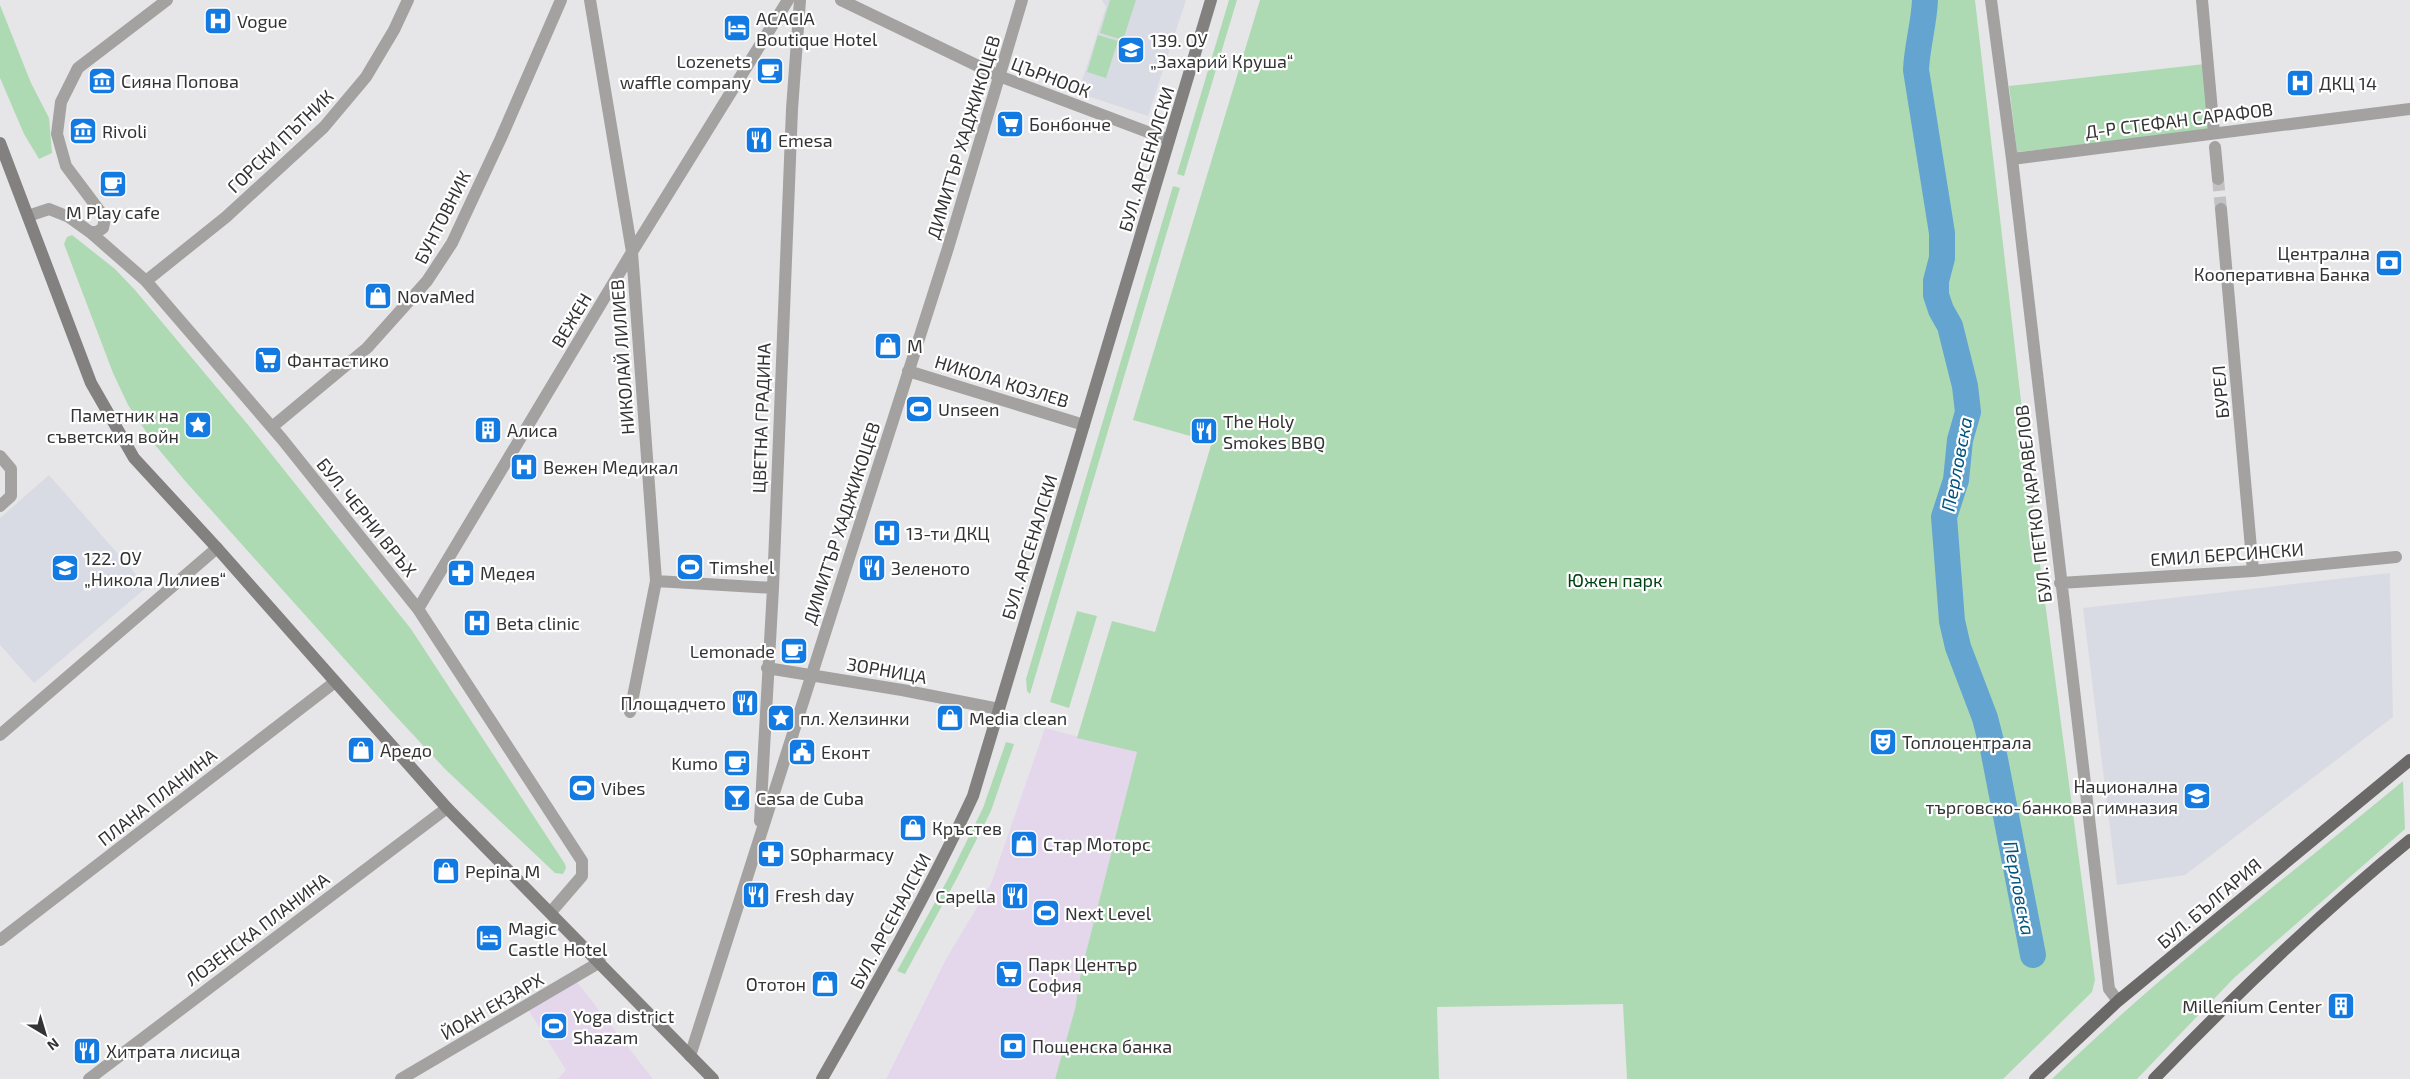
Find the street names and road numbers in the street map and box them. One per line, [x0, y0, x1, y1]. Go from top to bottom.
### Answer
street label: ДИМИТЪР ХАДЖИКОЦЕВ [922, 33, 1004, 241]
street label: ЦЪРНООК [1008, 52, 1094, 102]
street label: БУЛ. АРСЕНАЛСКИ [1113, 84, 1179, 234]
street label: ГОРСКИ ПЪТНИК [222, 85, 338, 197]
street label: Д-Р СТЕФАН САРАФОВ [2084, 98, 2274, 142]
street label: БУНТОВНИК [409, 167, 475, 267]
street label: НИКОЛАЙ ЛИЛИЕВ [606, 278, 638, 436]
street label: ВЕЖЕН [546, 289, 596, 351]
street label: ЦВЕТНА ГРАДИНА [747, 342, 775, 494]
street label: НИКОЛА КОЗЛЕВ [932, 350, 1072, 412]
street label: БУРЕЛ [2207, 364, 2233, 420]
street label: БУЛ. ПЕТКО КАРАВЕЛОВ [2010, 404, 2056, 604]
street label: ДИМИТЪР ХАДЖИКОЦЕВ [798, 419, 884, 627]
street label: БУЛ. ЧЕРНИ ВРЪХ [312, 453, 422, 581]
street label: БУЛ. АРСЕНАЛСКИ [996, 472, 1062, 622]
street label: ЕМИЛ БЕРСИНСКИ [2150, 538, 2304, 570]
street label: ЗОРНИЦА [845, 652, 929, 688]
street label: ПЛАНА ПЛАНИНА [93, 743, 221, 850]
street label: БУЛ. АРСЕНАЛСКИ [845, 849, 935, 993]
street label: БУЛ. БЪЛГАРИЯ [2152, 853, 2266, 953]
street label: ЛОЗЕНСКА ПЛАНИНА [181, 867, 334, 990]
street label: ЙОАН ЕКЗАРХ [437, 968, 547, 1044]

